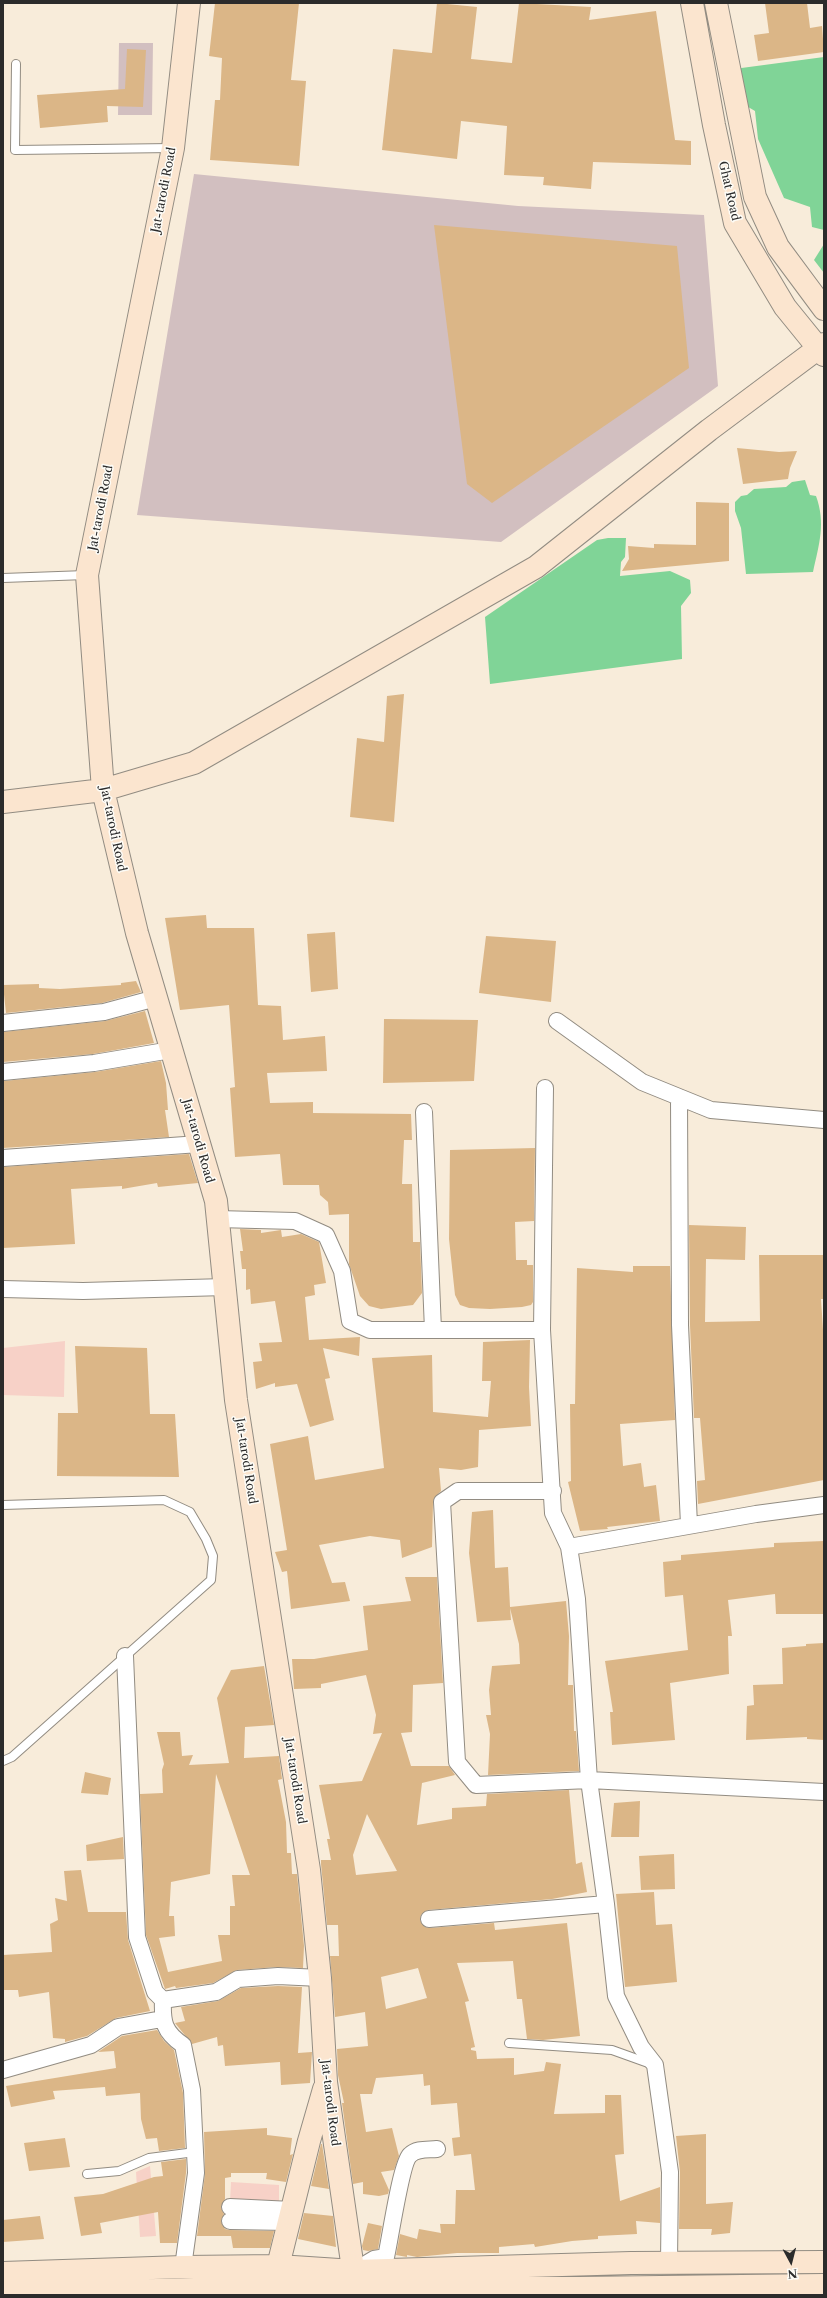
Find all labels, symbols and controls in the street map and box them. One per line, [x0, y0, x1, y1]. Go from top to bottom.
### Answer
street label: Jat-tarodi Road [149, 146, 179, 234]
street label: Ghat Road [715, 160, 743, 222]
street label: Jat-tarodi Road [86, 464, 116, 552]
street label: Jat-tarodi Road [97, 785, 129, 873]
street label: Jat-tarodi Road [179, 1097, 217, 1185]
street label: Jat-tarodi Road [232, 1417, 260, 1505]
street label: Jat-tarodi Road [281, 1737, 309, 1825]
street label: Jat-tarodi Road [318, 2059, 342, 2147]
north arrow [771, 2242, 811, 2282]
text: N [787, 2266, 798, 2281]

